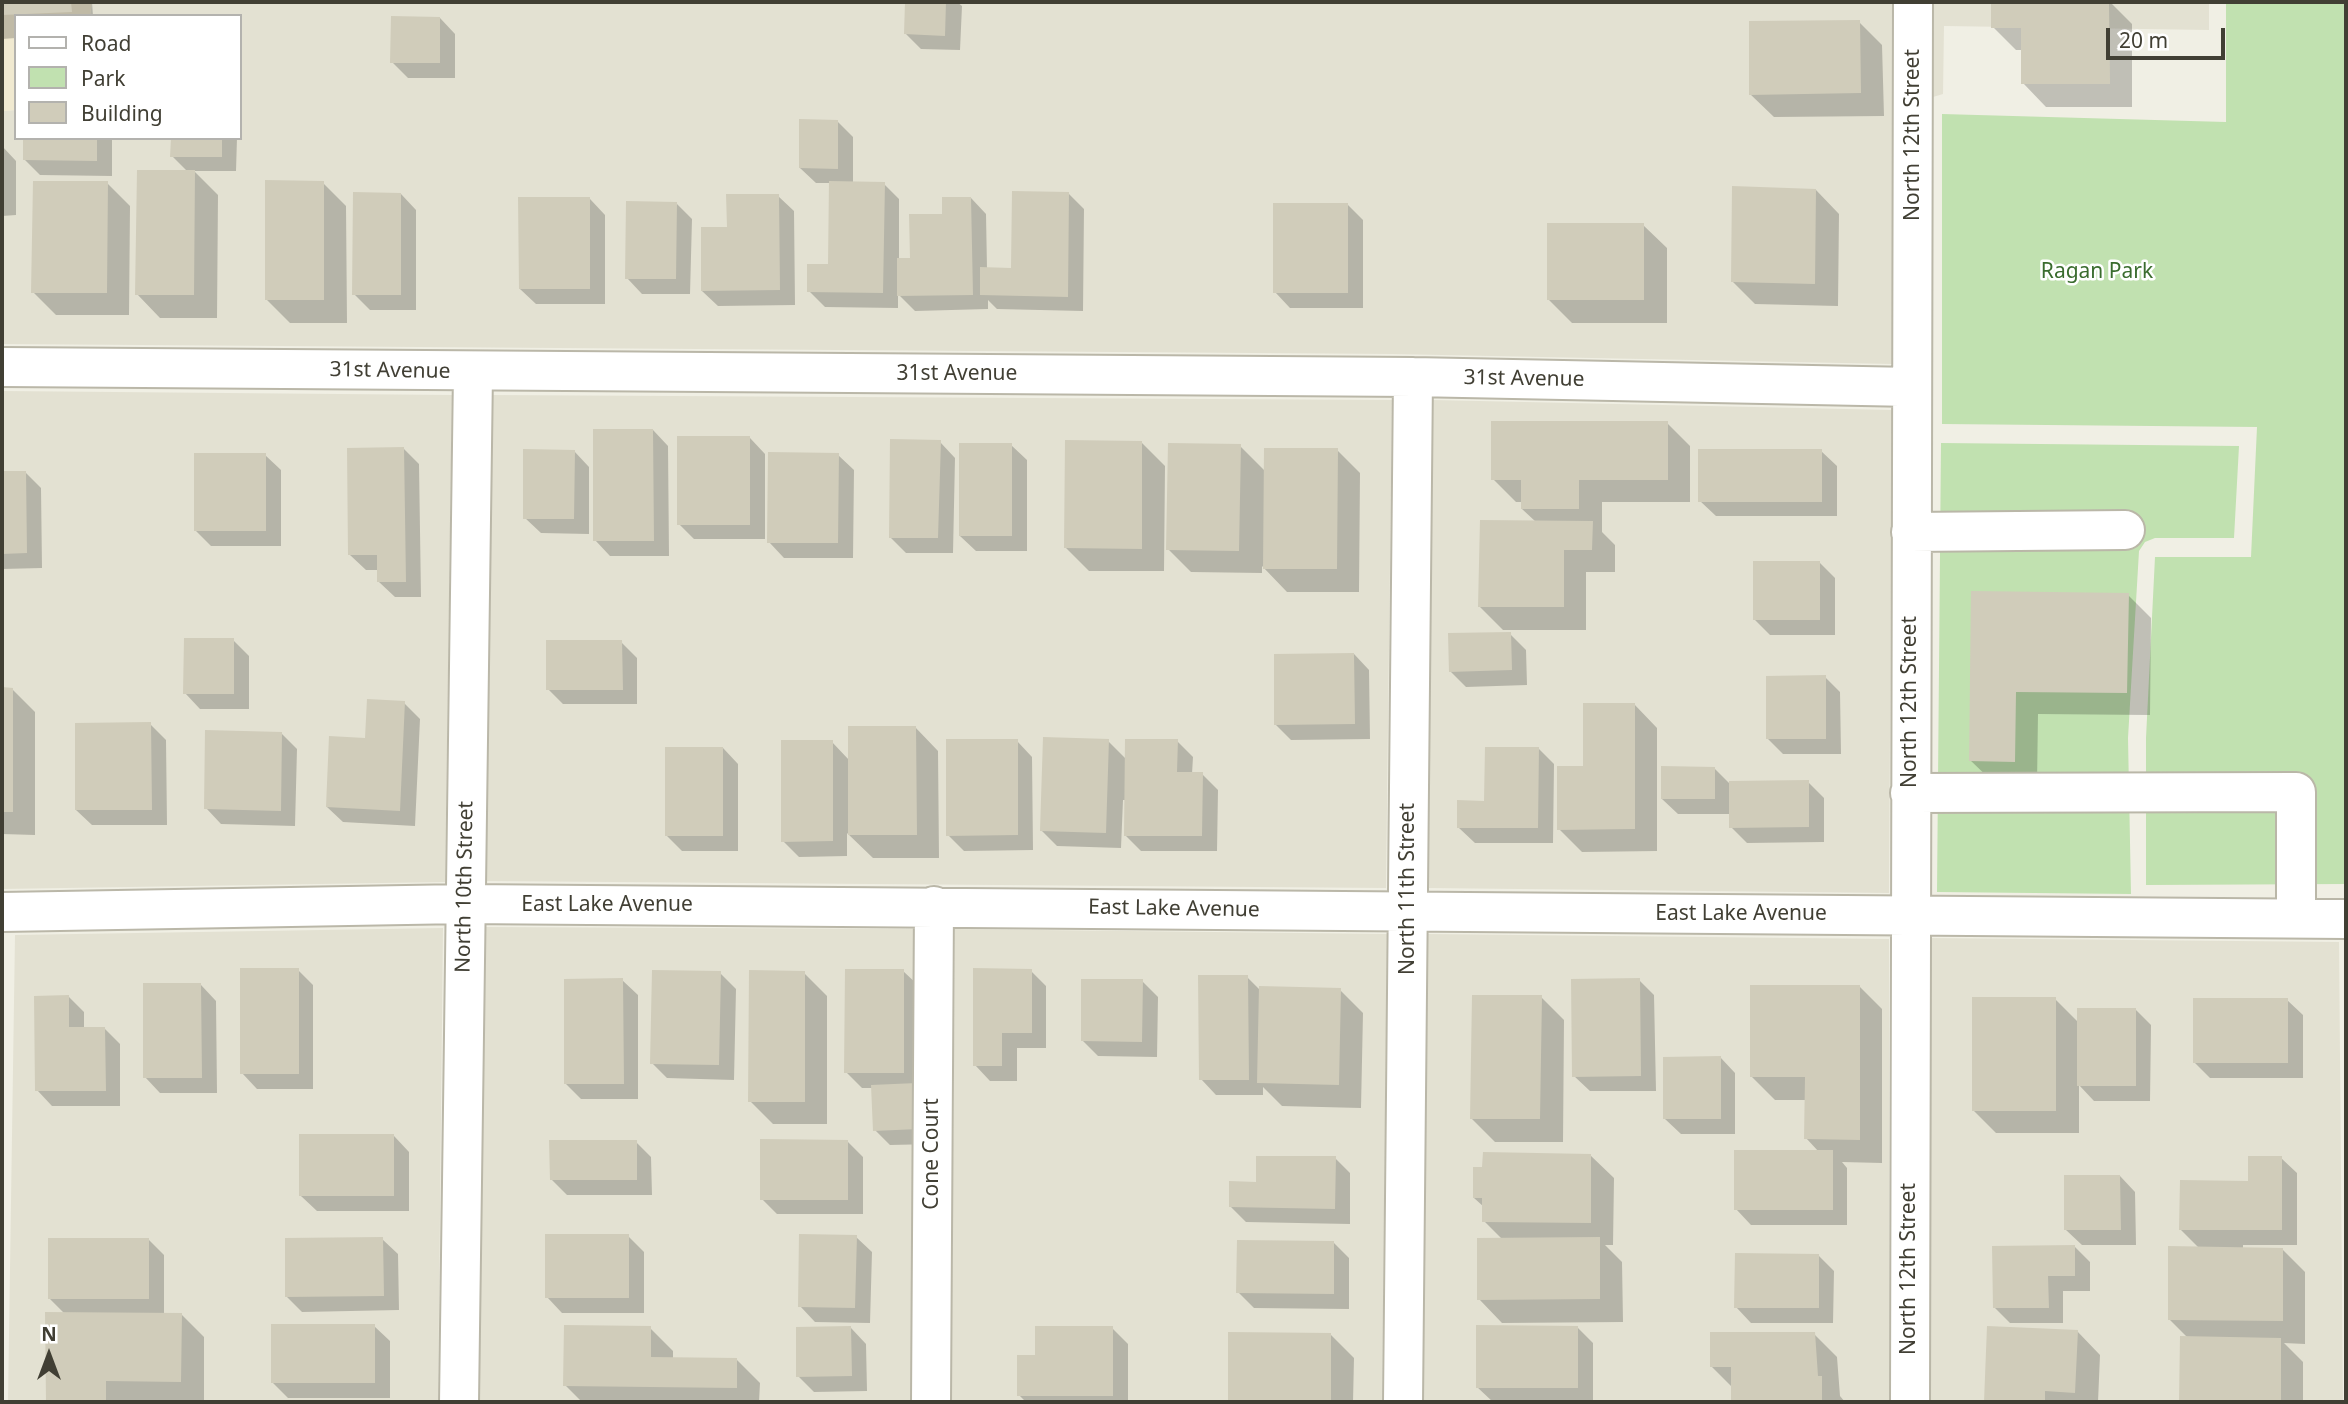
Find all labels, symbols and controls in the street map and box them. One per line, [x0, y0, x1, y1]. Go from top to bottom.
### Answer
legend [14, 14, 242, 140]
scale bar [2110, 14, 2229, 58]
text: 20 m [2119, 26, 2168, 54]
text: Road [81, 29, 131, 57]
street label: North 12th Street [1900, 49, 1926, 221]
text: Park [81, 64, 125, 92]
text: Building [81, 99, 163, 127]
park label: Ragan Park [2041, 259, 2153, 285]
street label: 31st Avenue [329, 357, 451, 385]
street label: 31st Avenue [897, 361, 1017, 387]
street label: 31st Avenue [1463, 365, 1585, 393]
street label: North 12th Street [1897, 616, 1923, 788]
street label: North 10th Street [451, 801, 479, 973]
street label: North 11th Street [1395, 803, 1421, 975]
street label: East Lake Avenue [521, 892, 693, 918]
street label: East Lake Avenue [1088, 895, 1260, 923]
street label: East Lake Avenue [1655, 901, 1827, 927]
street label: Cone Court [919, 1098, 945, 1210]
street label: North 12th Street [1896, 1183, 1922, 1355]
north arrow [14, 1320, 84, 1390]
text: N [41, 1321, 57, 1347]

